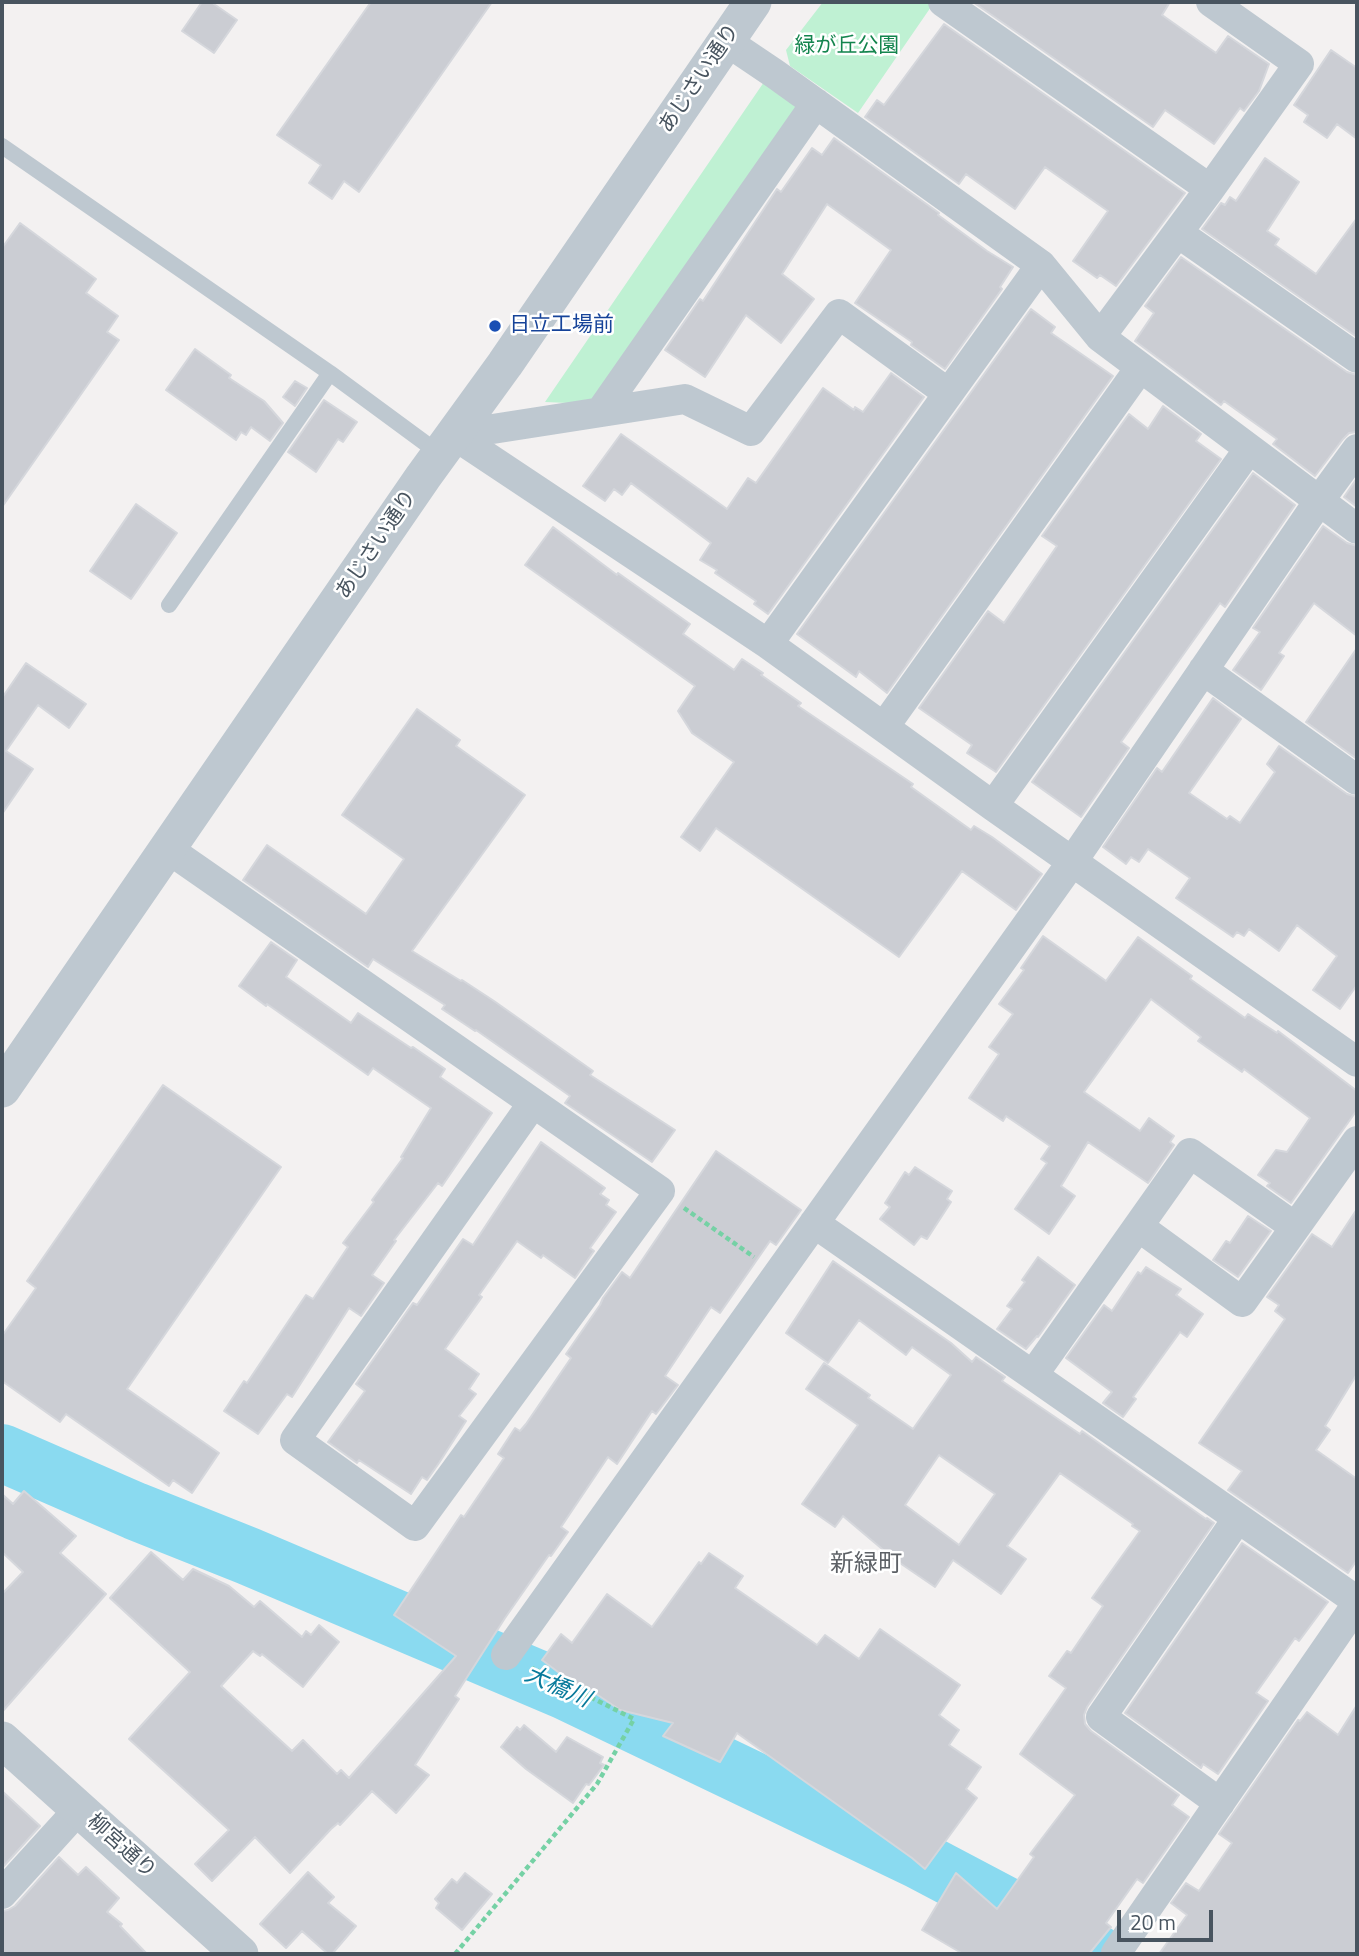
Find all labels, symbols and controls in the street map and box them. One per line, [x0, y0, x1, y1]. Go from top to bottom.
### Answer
street label: あじさい通り [654, 20, 746, 138]
park label: 緑が丘公園 [795, 34, 899, 60]
place label: 日立工場前 [509, 313, 614, 339]
marker: 日立工場前 [487, 318, 503, 334]
street label: あじさい通り [331, 486, 423, 604]
district label: 新緑町 [830, 1551, 902, 1579]
water label: 大橋川 [520, 1661, 594, 1715]
street label: 柳宮通り [81, 1810, 161, 1884]
scale bar [1121, 1896, 1217, 1940]
text: 20 m [1130, 1906, 1176, 1938]

